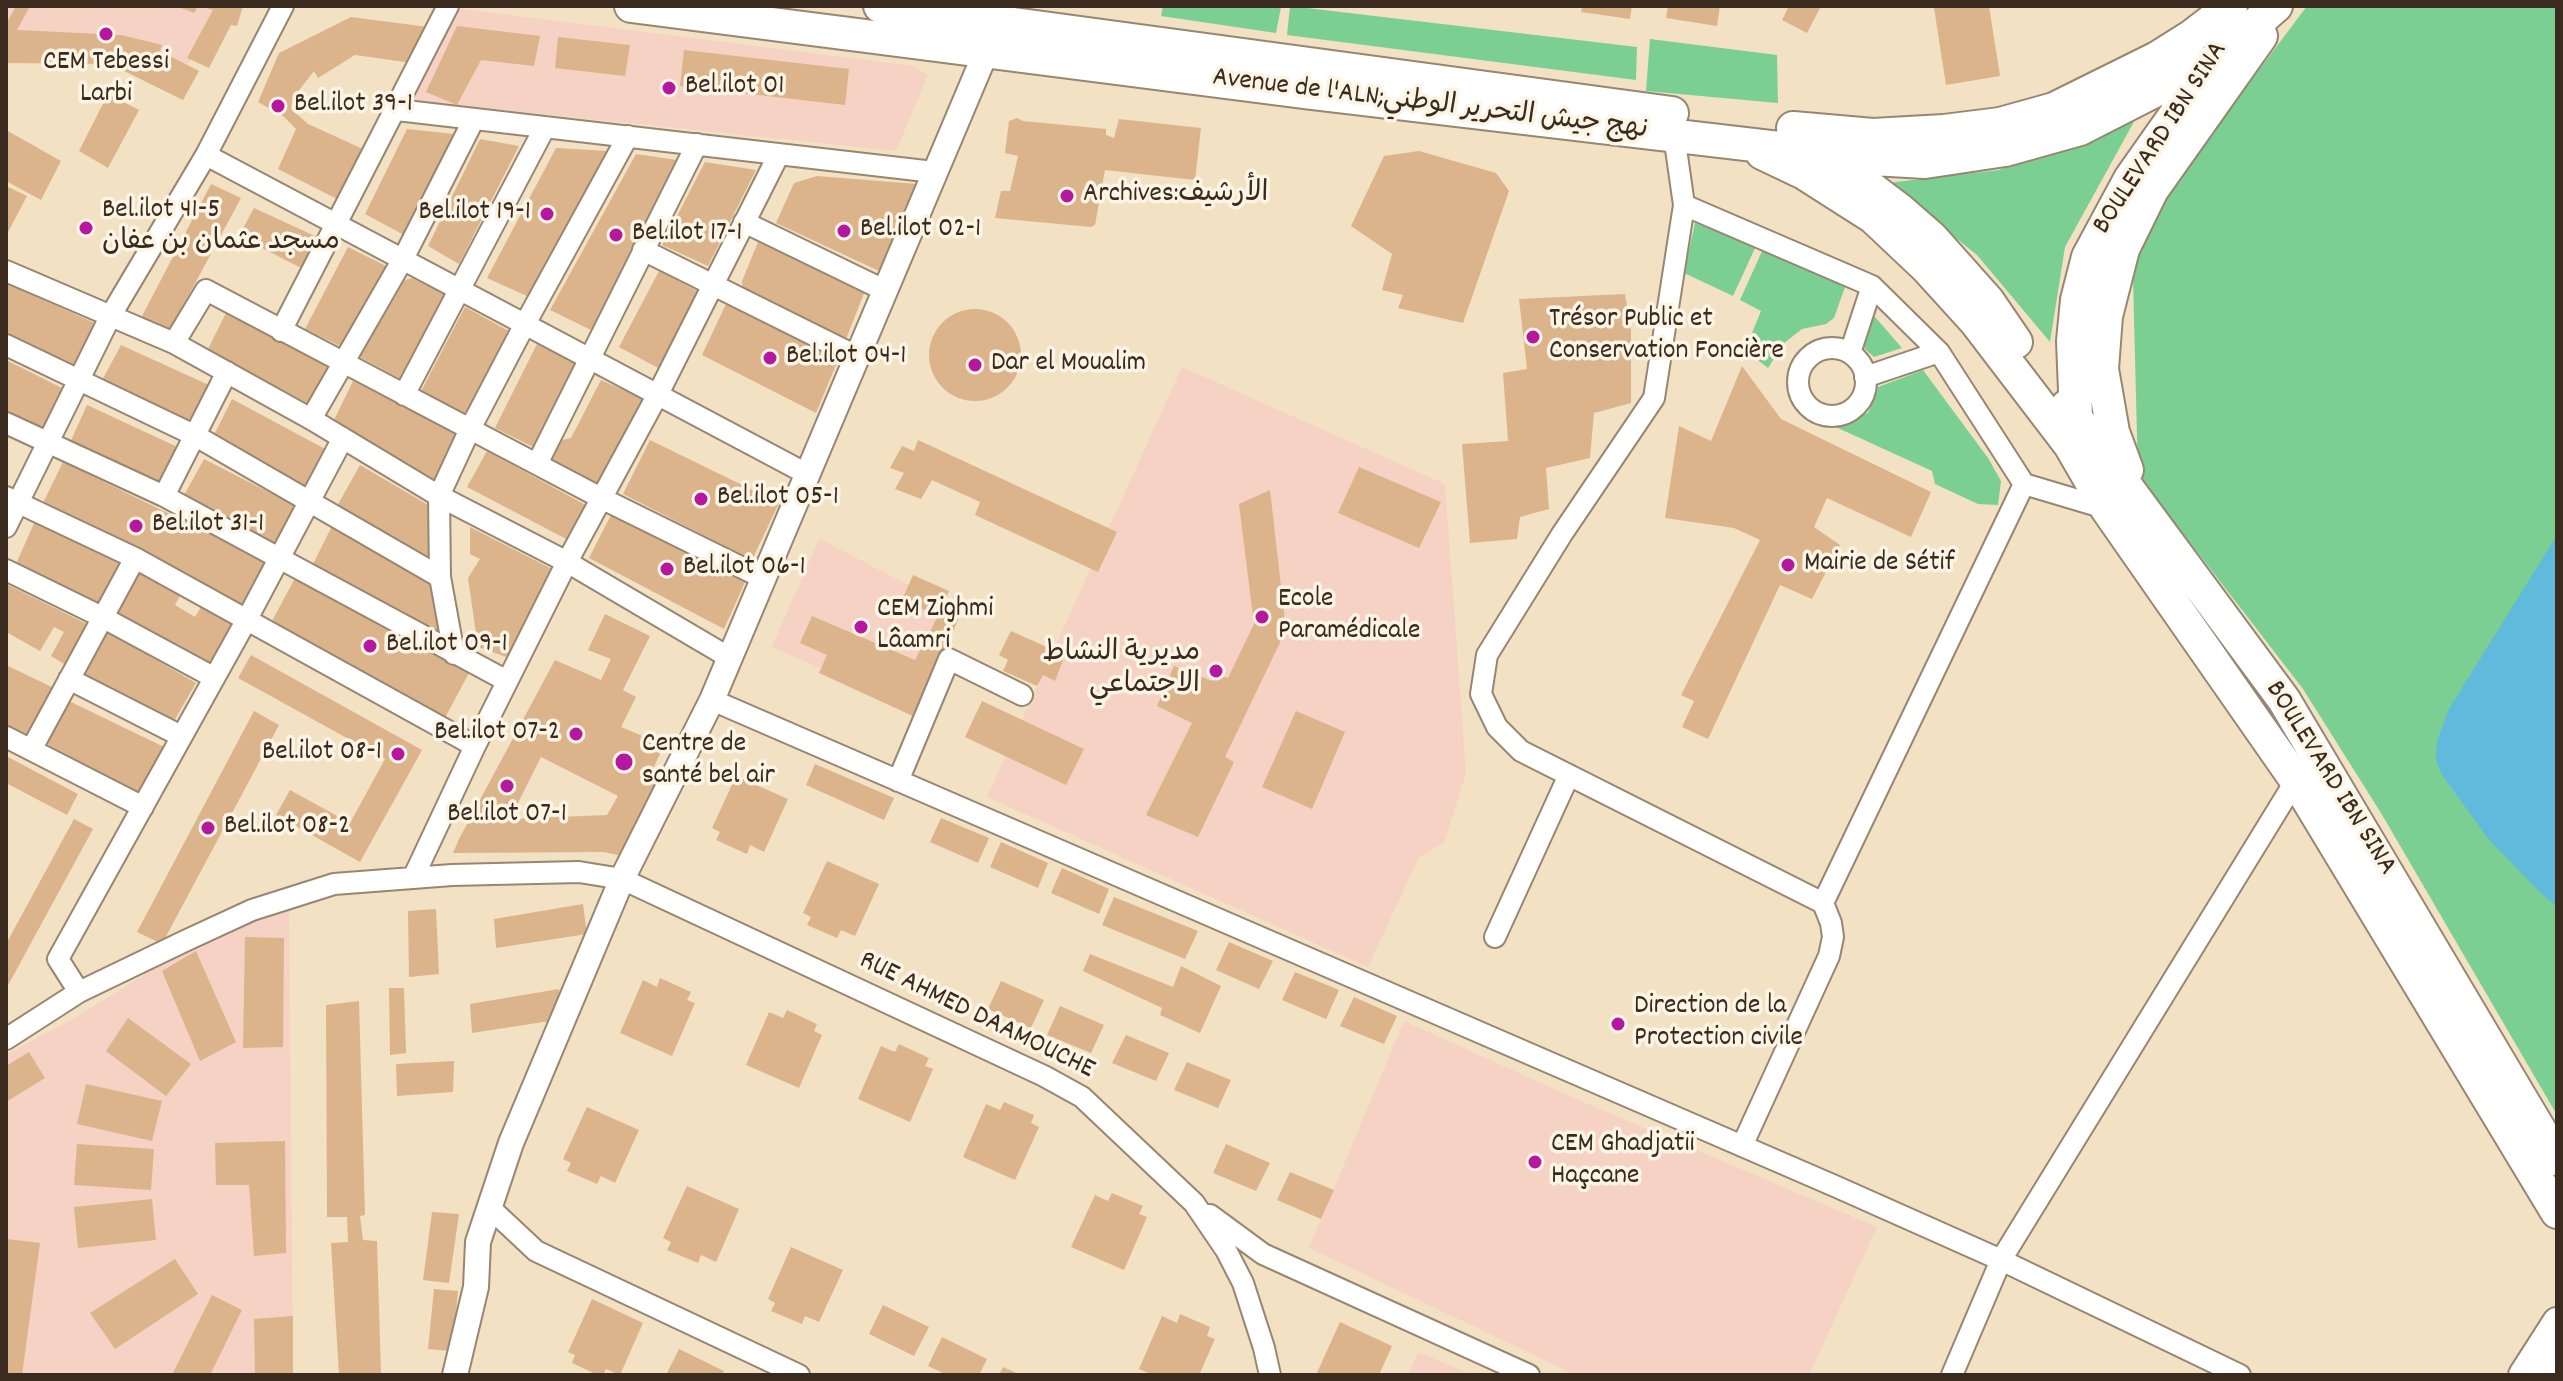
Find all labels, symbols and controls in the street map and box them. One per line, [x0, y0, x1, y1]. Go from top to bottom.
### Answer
marker: CEM Tebessi Larbi [97, 25, 115, 43]
street label: BOULEVARD IBN SINA [2087, 37, 2237, 241]
place label: CEM Tebessi Larbi [43, 47, 169, 113]
street label: Avenue de l'ALN;نهج جيش التحرير الوطني [1210, 63, 1650, 149]
place label: Bel.ilot 01 [685, 71, 784, 105]
marker: Bel.ilot 01 [660, 79, 678, 97]
place label: Bel.ilot 39-1 [294, 89, 413, 123]
marker: Bel.ilot 39-1 [269, 97, 287, 115]
place label: Archives:الأرشيف [1083, 179, 1268, 213]
marker: Archives:الأرشيف [1058, 187, 1076, 205]
place label: Bel.ilot 41-5 مسجد عثمان بن عفان [102, 195, 340, 261]
place label: Bel.ilot 19-1 [418, 197, 531, 231]
marker: Bel.ilot 19-1 [538, 205, 556, 223]
place label: Bel.ilot 02-1 [860, 214, 981, 248]
place label: Bel.ilot 17-1 [632, 218, 742, 252]
marker: Bel.ilot 41-5 مسجد عثمان بن عفان [77, 219, 95, 237]
marker: Bel.ilot 02-1 [835, 222, 853, 240]
marker: Bel.ilot 17-1 [607, 226, 625, 244]
place label: Trésor Public et Conservation Foncière [1549, 304, 1784, 370]
marker: Trésor Public et Conservation Foncière [1524, 328, 1542, 346]
place label: Bel.ilot 04-1 [786, 341, 906, 375]
place label: Dar el Moualim [991, 348, 1146, 382]
marker: Bel.ilot 04-1 [761, 349, 779, 367]
marker: Dar el Moualim [966, 356, 984, 374]
place label: Bel.ilot 05-1 [717, 482, 839, 516]
marker: Bel.ilot 05-1 [692, 490, 710, 508]
place label: Bel.ilot 31-1 [152, 509, 264, 543]
marker: Bel.ilot 31-1 [127, 517, 145, 535]
place label: Mairie de Sétif [1804, 548, 1954, 582]
place label: Bel.ilot 06-1 [683, 552, 806, 586]
marker: Mairie de Sétif [1779, 556, 1797, 574]
marker: Bel.ilot 06-1 [658, 560, 676, 578]
place label: Ecole Paramédicale [1278, 584, 1420, 650]
place label: CEM Zighmi Lâamri [877, 594, 993, 660]
marker: Ecole Paramédicale [1253, 608, 1271, 626]
marker: CEM Zighmi Lâamri [852, 618, 870, 636]
place label: Bel.ilot 09-1 [386, 629, 508, 663]
marker: Bel.ilot 09-1 [361, 637, 379, 655]
place label: مديرية النشاط الاجتماعي [1043, 638, 1200, 704]
marker: مديرية النشاط الاجتماعي [1207, 662, 1225, 680]
street label: BOULEVARD IBN SINA [2256, 676, 2402, 882]
place label: Bel.ilot 07-2 [434, 717, 560, 751]
marker: Bel.ilot 07-2 [567, 725, 585, 743]
place label: Centre de santé bel air [642, 729, 775, 795]
place label: Bel.ilot 08-1 [262, 737, 382, 771]
marker: Bel.ilot 08-1 [389, 745, 407, 763]
marker: Centre de santé bel air [613, 751, 635, 773]
marker: Bel.ilot 07-1 [498, 777, 516, 795]
place label: Bel.ilot 07-1 [447, 799, 567, 833]
place label: Bel.ilot 08-2 [224, 811, 350, 845]
marker: Bel.ilot 08-2 [199, 819, 217, 837]
street label: RUE AHMED DAAMOUCHE [853, 945, 1099, 1089]
place label: Direction de la Protection civile [1634, 991, 1803, 1057]
marker: Direction de la Protection civile [1609, 1015, 1627, 1033]
place label: CEM Ghadjatii Haçcane [1551, 1129, 1695, 1195]
marker: CEM Ghadjatii Haçcane [1526, 1153, 1544, 1171]

